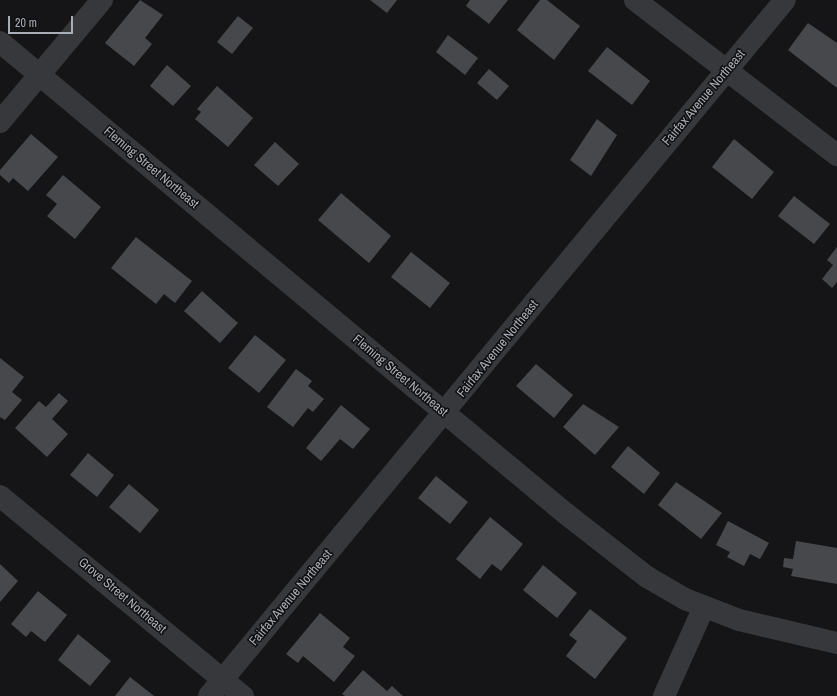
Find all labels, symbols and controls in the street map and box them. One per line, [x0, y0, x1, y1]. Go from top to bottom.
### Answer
scale bar [10, 8, 75, 34]
text: 20 m [15, 15, 37, 31]
street label: Fairfax Avenue Northeast [659, 47, 749, 149]
street label: Fleming Street Northeast [100, 124, 202, 212]
street label: Fairfax Avenue Northeast [454, 297, 542, 401]
street label: Fleming Street Northeast [349, 332, 451, 420]
street label: Fairfax Avenue Northeast [246, 547, 336, 649]
street label: Grove Street Northeast [75, 555, 169, 637]

